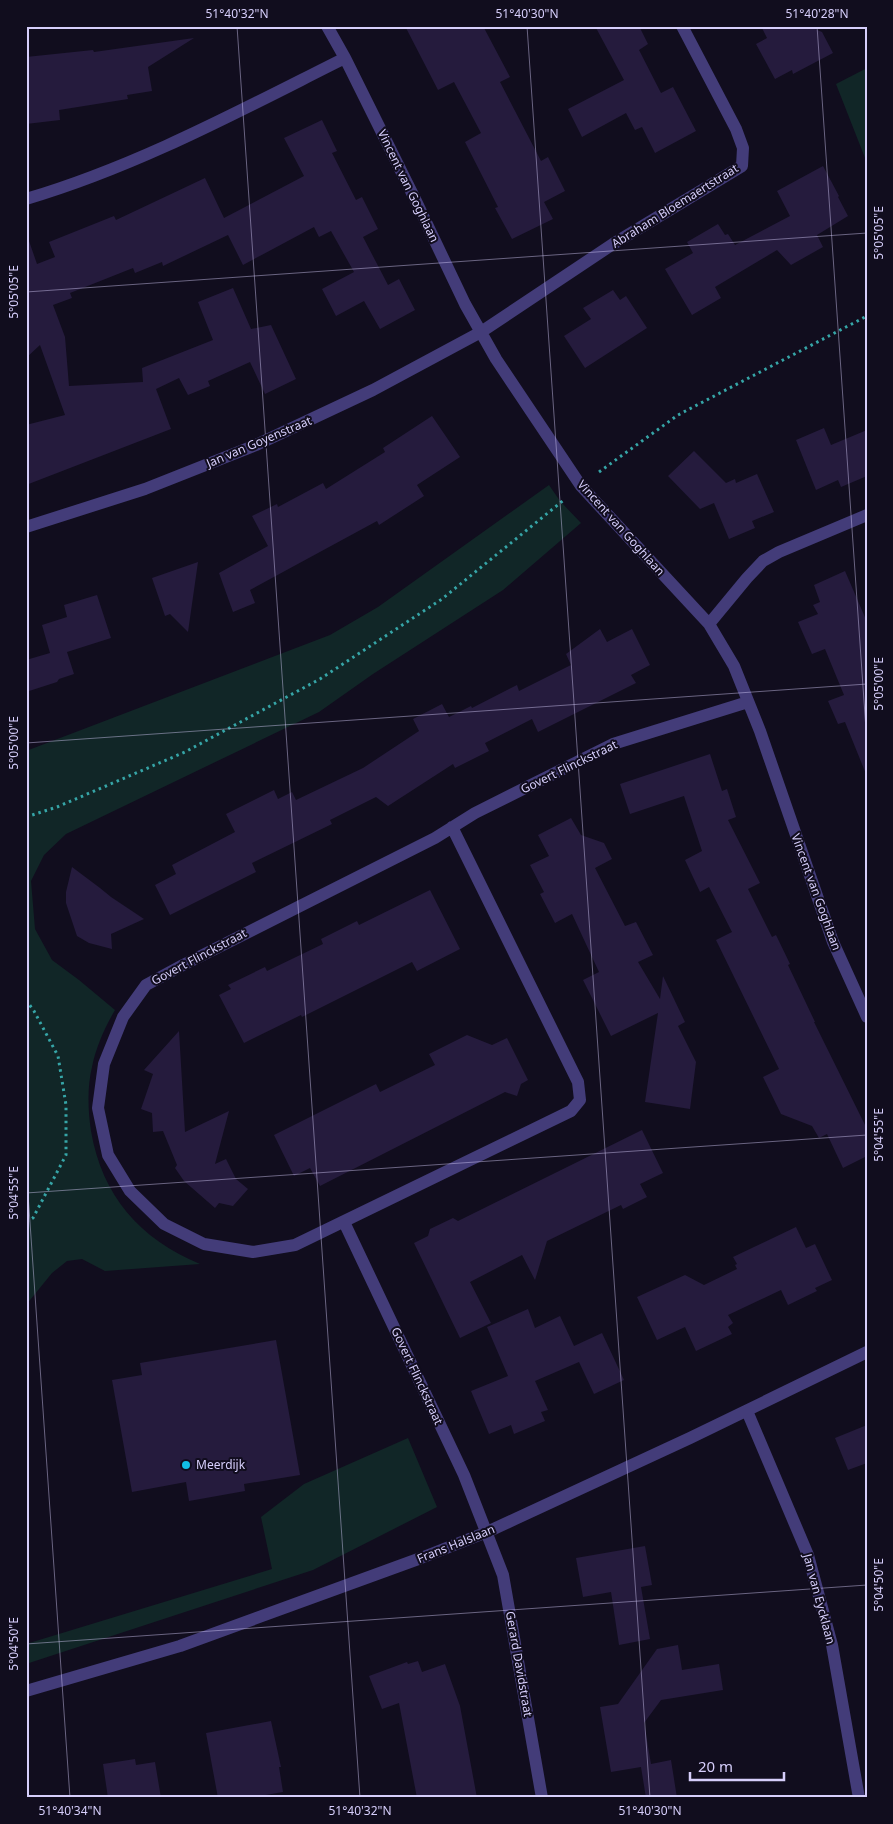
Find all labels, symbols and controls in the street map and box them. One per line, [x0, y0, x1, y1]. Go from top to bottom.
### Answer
text: 51°40'32"N [205, 5, 269, 22]
text: 51°40'30"N [495, 5, 559, 22]
text: 51°40'28"N [785, 5, 849, 22]
street label: Vincent van Goghlaan [374, 127, 443, 245]
street label: Abraham Bloemaertstraat [608, 159, 742, 252]
text: 5°05'05"E [870, 206, 887, 260]
text: 5°05'05"E [5, 265, 22, 319]
street label: Jan van Goyenstraat [203, 411, 315, 472]
street label: Vincent van Goghlaan [574, 476, 669, 579]
text: 5°05'00"E [870, 657, 887, 711]
text: 5°05'00"E [5, 716, 22, 770]
street label: Govert Flinckstraat [518, 735, 621, 797]
street label: Vincent van Goghlaan [787, 831, 846, 953]
street label: Govert Flinckstraat [148, 924, 250, 989]
text: 5°04'55"E [870, 1108, 887, 1162]
text: 5°04'55"E [5, 1166, 22, 1220]
street label: Govert Flinckstraat [387, 1324, 448, 1428]
place label: Meerdijk [196, 1456, 246, 1473]
marker: Meerdijk [180, 1459, 192, 1471]
street label: Frans Halslaan [414, 1520, 497, 1567]
street label: Jan van Eycklaan [799, 1551, 840, 1646]
text: 5°04'50"E [870, 1558, 887, 1612]
street label: Gerard Davidstraat [502, 1610, 537, 1719]
text: 5°04'50"E [5, 1617, 22, 1671]
scale bar [690, 1749, 784, 1781]
text: 20 m [698, 1756, 733, 1776]
text: 51°40'34"N [38, 1802, 102, 1819]
text: 51°40'32"N [328, 1802, 392, 1819]
text: 51°40'30"N [618, 1802, 682, 1819]

